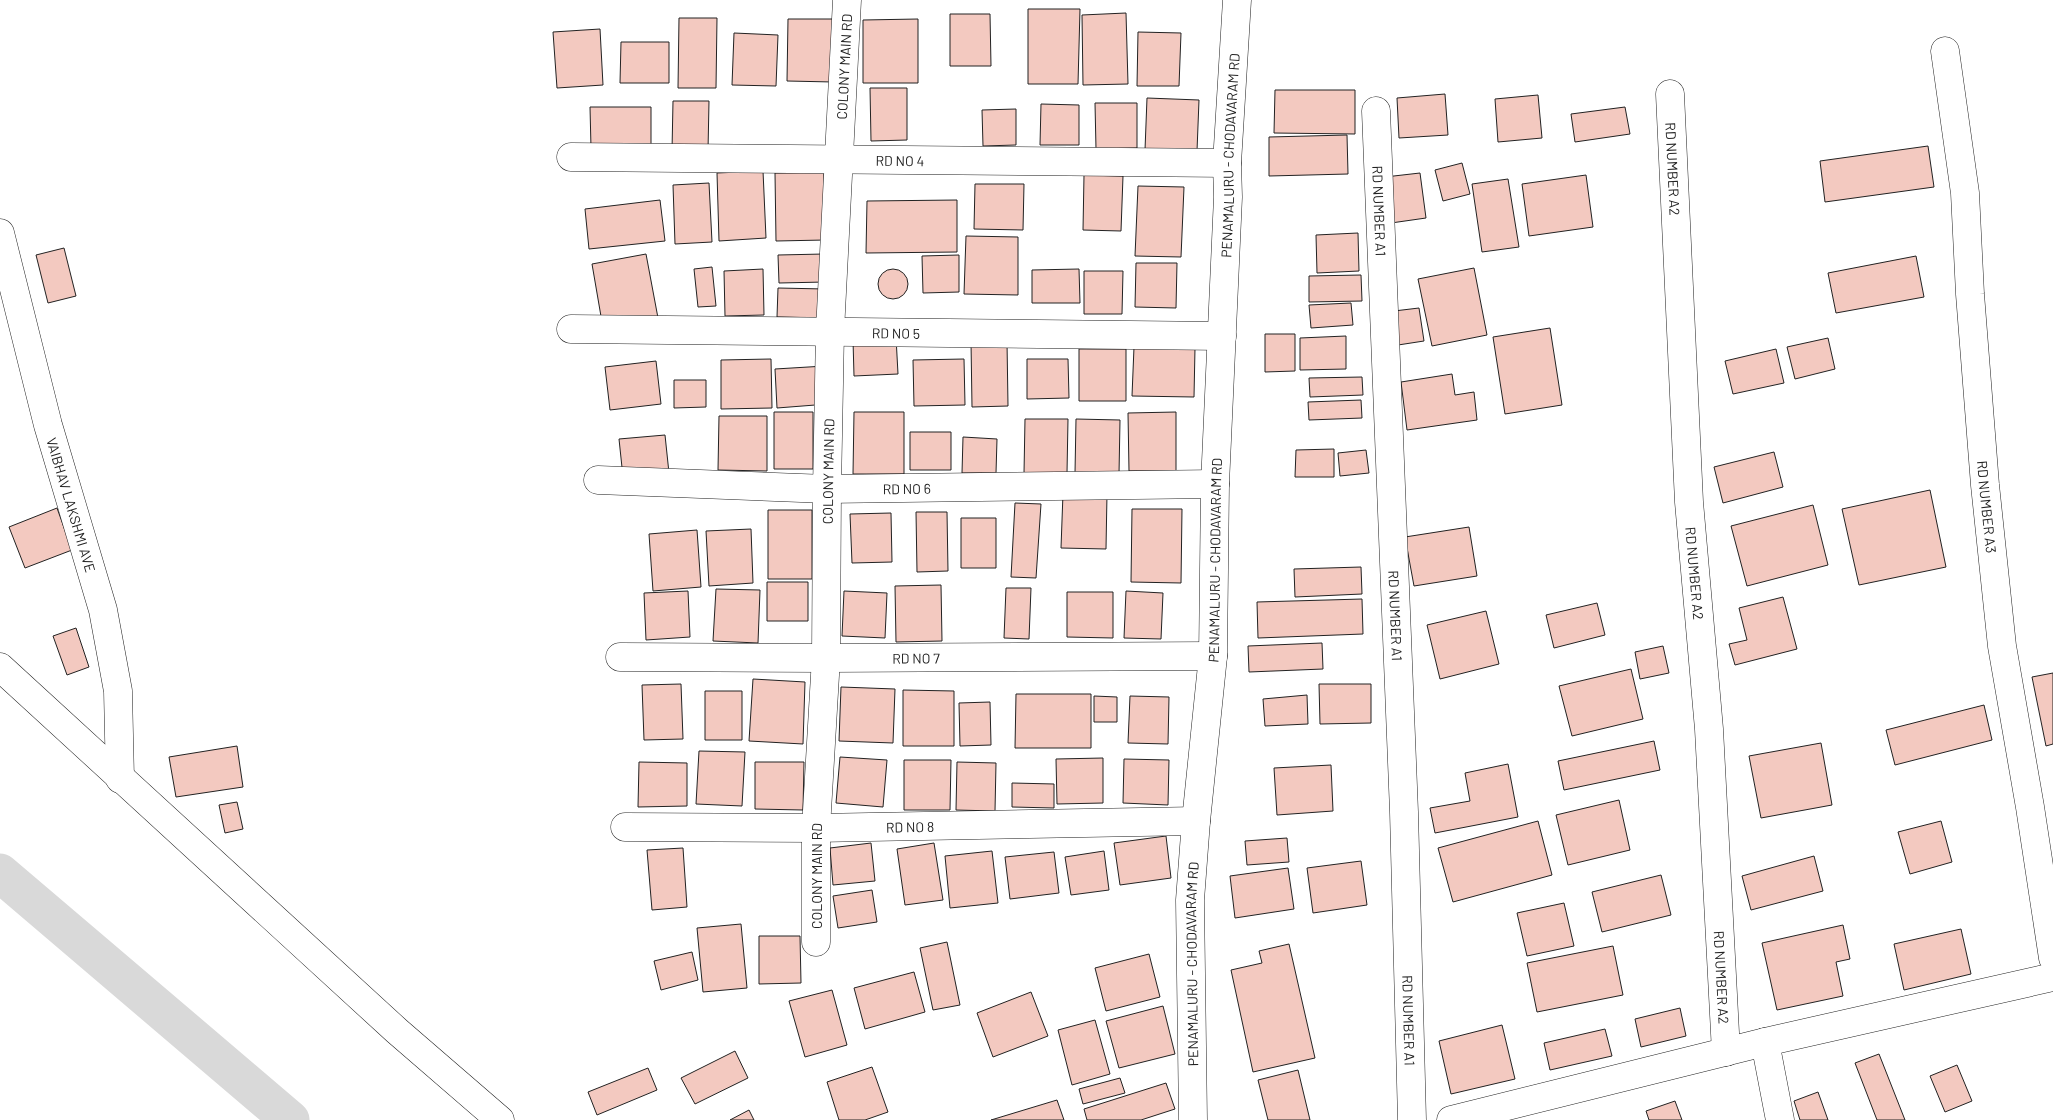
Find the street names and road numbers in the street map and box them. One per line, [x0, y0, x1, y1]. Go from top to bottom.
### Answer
street label: COLONY MAIN RD [832, 13, 855, 120]
street label: PENAMALURU - CHODAVARAM RD [1217, 53, 1242, 258]
street label: RD NUMBER A2 [1663, 122, 1684, 216]
street label: RD NO 4 [876, 151, 924, 169]
street label: RD NUMBER A1 [1370, 165, 1390, 257]
street label: RD NO 5 [872, 324, 920, 341]
street label: COLONY MAIN RD [818, 418, 837, 524]
street label: VAIBHAV LAKSHMI AVE [44, 435, 100, 574]
street label: PENAMALURU - CHODAVARAM RD [1204, 457, 1225, 663]
street label: RD NUMBER A3 [1975, 460, 2001, 554]
street label: RD NO 6 [883, 479, 931, 497]
street label: RD NUMBER A2 [1683, 526, 1708, 620]
street label: RD NUMBER A1 [1386, 570, 1406, 661]
street label: RD NO 7 [892, 649, 940, 666]
street label: RD NO 8 [886, 817, 934, 835]
street label: COLONY MAIN RD [807, 823, 825, 929]
street label: PENAMALURU - CHODAVARAM RD [1182, 861, 1201, 1067]
street label: RD NUMBER A2 [1711, 930, 1733, 1024]
street label: RD NUMBER A1 [1400, 975, 1419, 1066]

